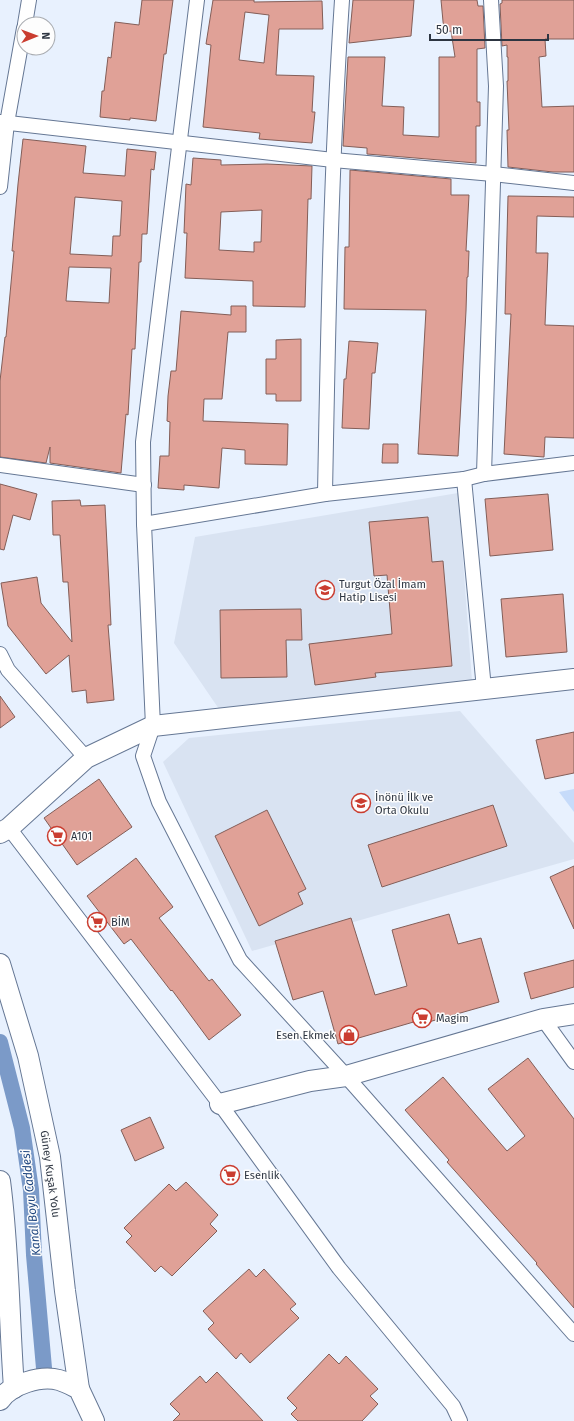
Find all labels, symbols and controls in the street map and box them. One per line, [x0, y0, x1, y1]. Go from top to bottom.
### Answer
north arrow [16, 16, 56, 56]
scale bar [430, 16, 548, 42]
text: 50 m [436, 23, 462, 37]
text: N [39, 32, 52, 40]
place label: Turgut Özal İmam Hatip Lisesi [339, 577, 426, 604]
school or university icon: Turgut Özal İmam Hatip Lisesi [314, 579, 336, 601]
place label: İnönü İlk ve Orta Okulu [375, 790, 433, 817]
school or university icon: İnönü İlk ve Orta Okulu [350, 792, 372, 814]
supermarket icon: A101 [46, 825, 68, 847]
place label: A101 [71, 830, 92, 843]
supermarket icon: BİM [86, 911, 108, 933]
place label: BİM [111, 915, 130, 929]
supermarket icon: Magim [411, 1007, 433, 1029]
place label: Magim [436, 1012, 469, 1025]
shop icon: Esen Ekmek [338, 1024, 360, 1046]
place label: Esen Ekmek [276, 1029, 335, 1042]
street label: Güney Kuşak Yolu [37, 1130, 63, 1218]
water label: Kanal Boyu Caddesi [18, 1149, 44, 1257]
supermarket icon: Esenlik [219, 1164, 241, 1186]
place label: Esenlik [244, 1169, 280, 1182]

